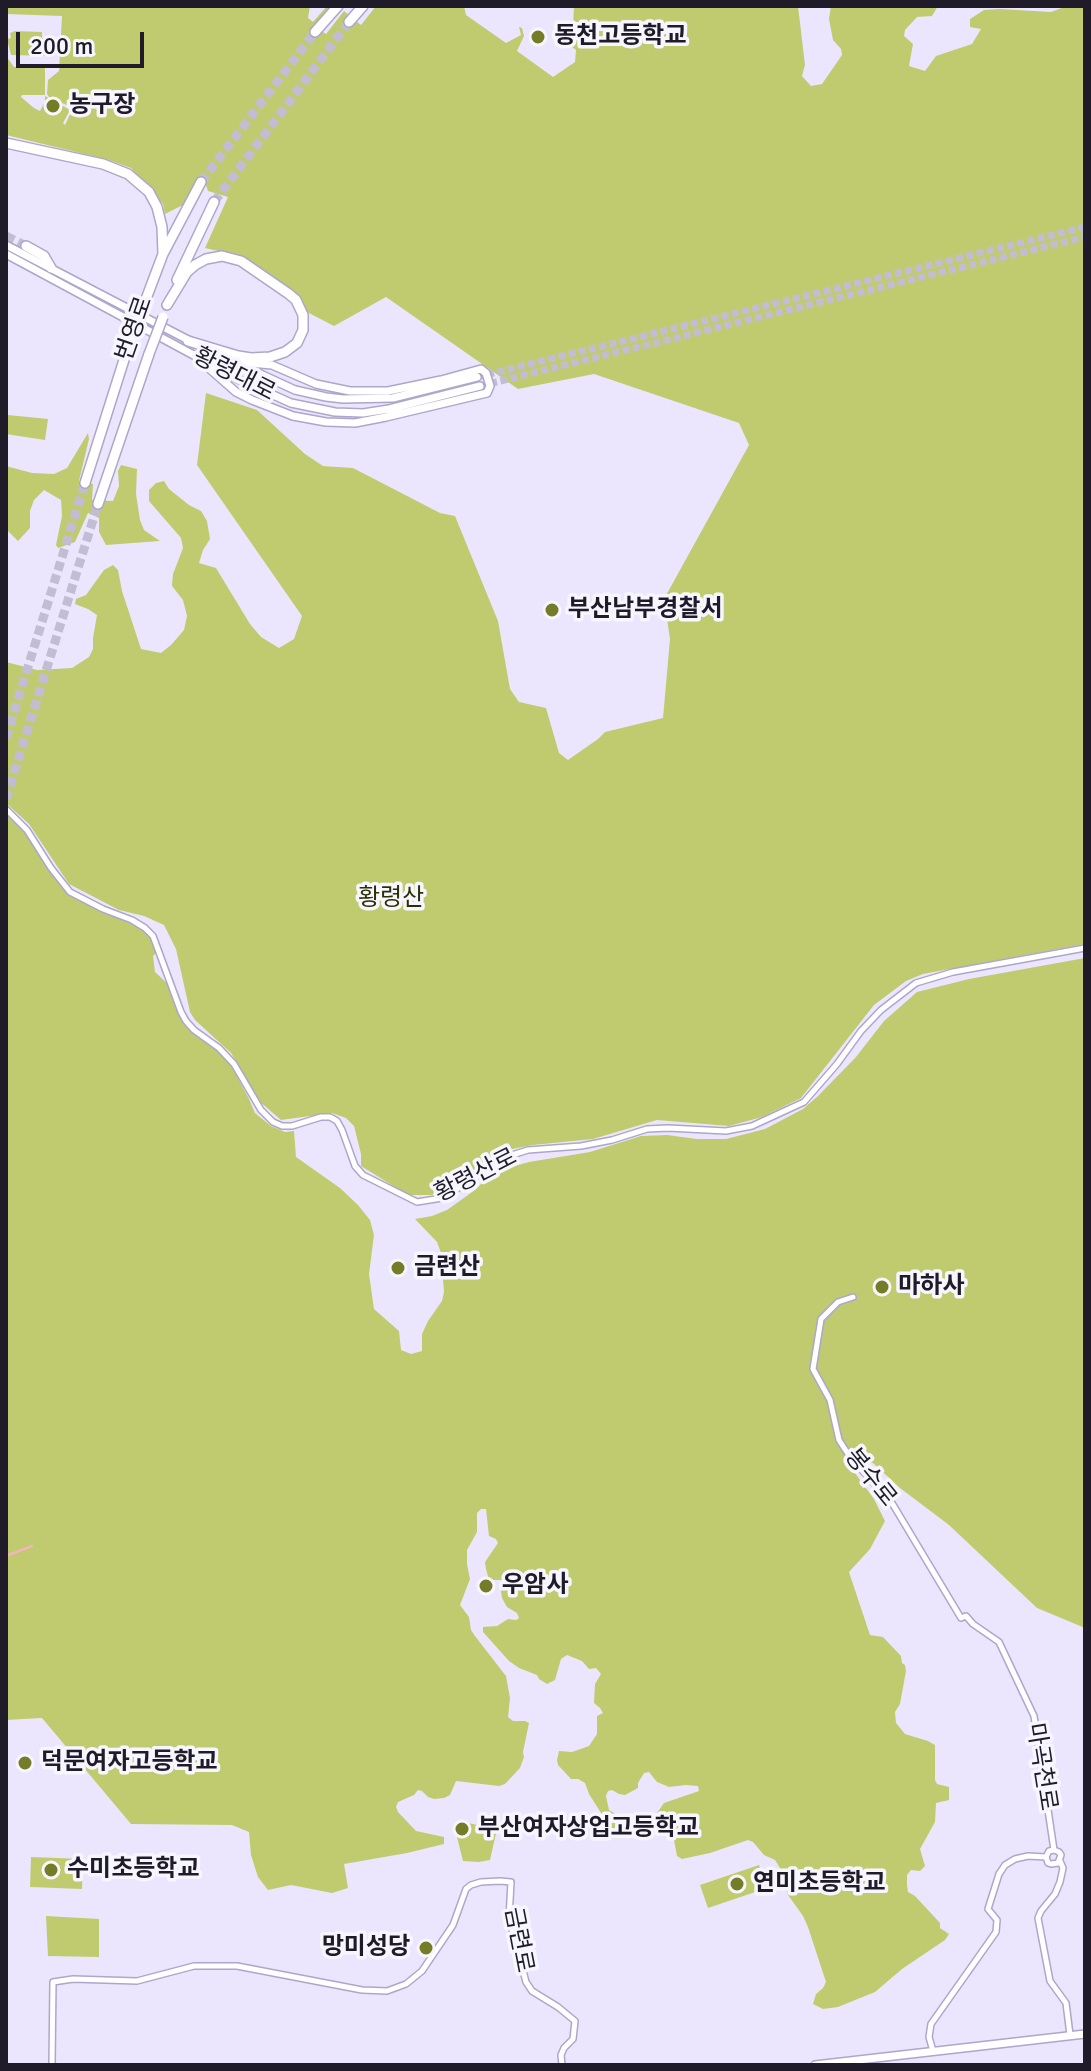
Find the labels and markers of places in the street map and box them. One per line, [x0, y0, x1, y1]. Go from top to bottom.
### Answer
place label: 동천고등학교 [554, 23, 686, 51]
marker: 동천고등학교 [529, 28, 547, 46]
place label: 농구장 [69, 92, 135, 120]
marker: 농구장 [44, 97, 62, 115]
place label: 부산남부경찰서 [568, 596, 723, 624]
marker: 부산남부경찰서 [543, 601, 561, 619]
place label: 금련산 [414, 1254, 480, 1282]
marker: 금련산 [389, 1259, 407, 1277]
place label: 마하사 [898, 1273, 964, 1301]
marker: 마하사 [873, 1278, 891, 1296]
place label: 우암사 [502, 1572, 568, 1600]
marker: 우암사 [477, 1577, 495, 1595]
place label: 덕문여자고등학교 [41, 1749, 218, 1777]
marker: 덕문여자고등학교 [16, 1754, 34, 1772]
place label: 부산여자상업고등학교 [478, 1815, 699, 1843]
marker: 부산여자상업고등학교 [453, 1820, 471, 1838]
place label: 수미초등학교 [67, 1856, 199, 1884]
marker: 수미초등학교 [42, 1861, 60, 1879]
place label: 연미초등학교 [753, 1870, 885, 1898]
marker: 연미초등학교 [728, 1875, 746, 1893]
place label: 망미성당 [322, 1934, 410, 1962]
marker: 망미성당 [417, 1939, 435, 1957]

